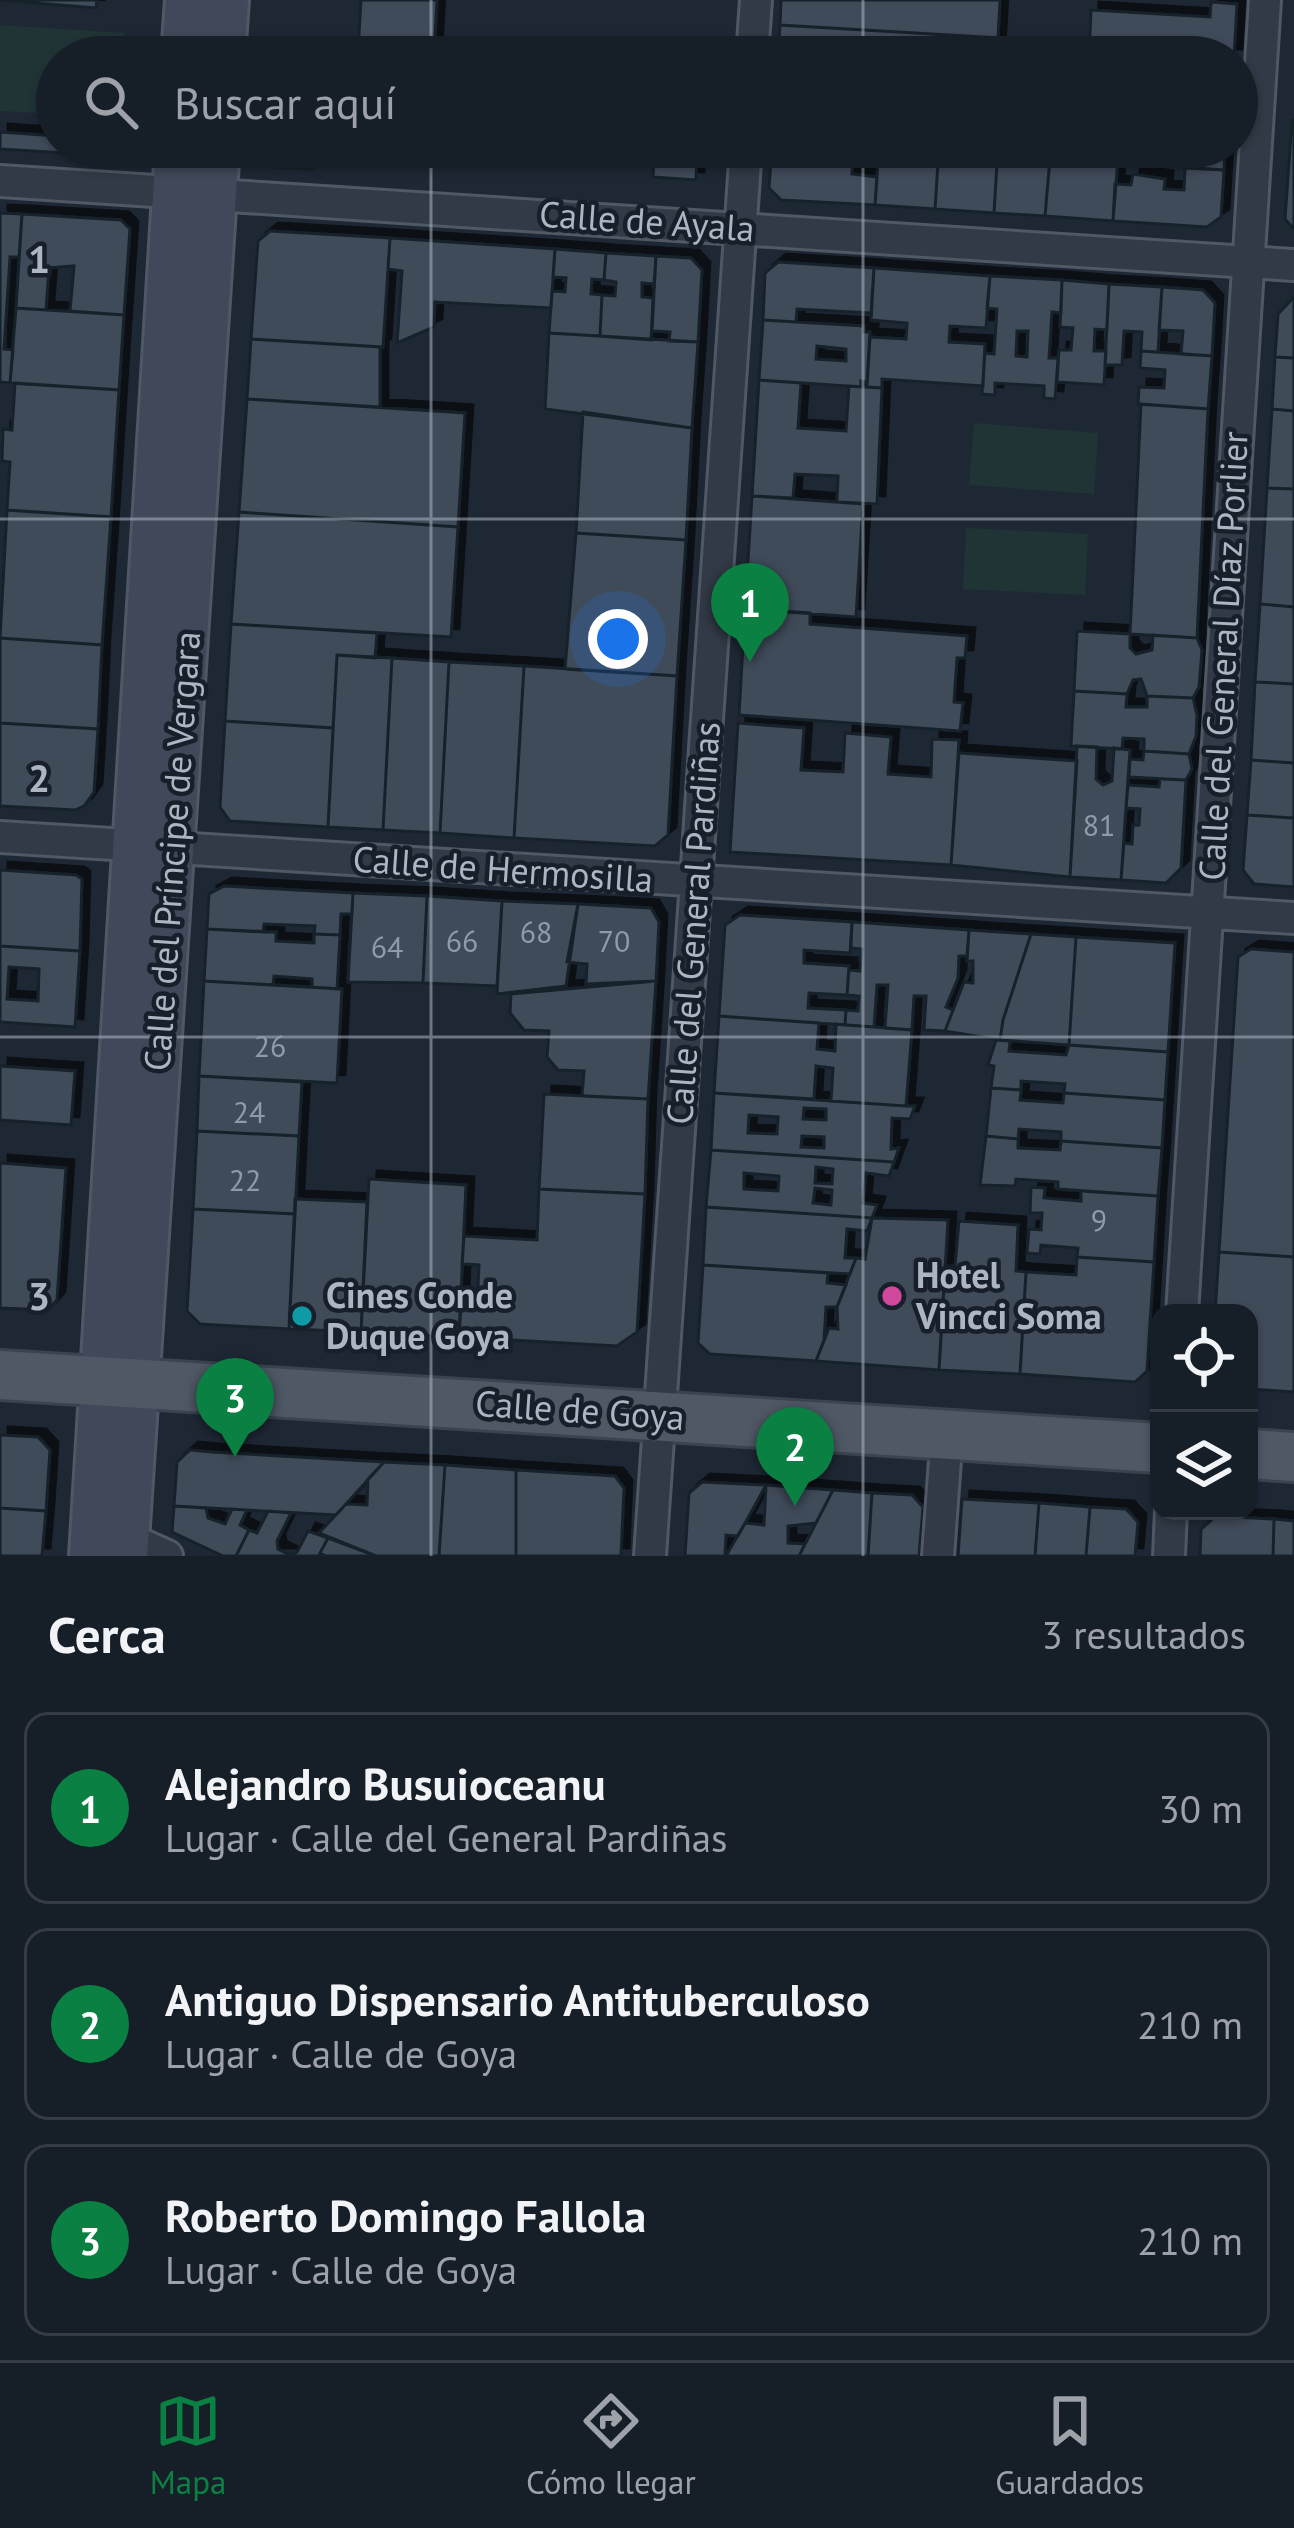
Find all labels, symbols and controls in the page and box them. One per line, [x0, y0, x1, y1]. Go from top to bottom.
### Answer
search box [36, 36, 1258, 168]
icon: search [78, 69, 144, 135]
text: Buscar aquí [174, 73, 396, 131]
street label: Calle de Ayala [538, 190, 756, 251]
text: 1 [28, 233, 50, 284]
street label: Calle del General Díaz Porlier [1187, 430, 1258, 882]
pin: 1 [711, 563, 789, 662]
your location [588, 609, 648, 669]
street label: Calle del Príncipe de Vergara [133, 630, 210, 1072]
street label: Calle del General Pardiñas [655, 720, 730, 1126]
text: 2 [28, 752, 50, 803]
house number: 81 [1083, 805, 1115, 844]
street label: Calle de Hermosilla [351, 835, 655, 902]
house number: 68 [520, 912, 552, 951]
house number: 66 [446, 921, 478, 960]
house number: 70 [598, 921, 630, 960]
house number: 64 [371, 927, 403, 966]
house number: 26 [254, 1026, 286, 1065]
house number: 24 [233, 1092, 265, 1131]
house number: 22 [229, 1160, 261, 1199]
house number: 9 [1091, 1200, 1107, 1239]
place label: Hotel Vincci Soma [915, 1251, 1102, 1339]
text: 3 [28, 1270, 50, 1321]
place label: Cines Conde Duque Goya [326, 1271, 513, 1359]
marker: Hotel Vincci Soma [879, 1283, 905, 1309]
marker: Cines Conde Duque Goya [289, 1303, 315, 1329]
map controls [1150, 1304, 1258, 1520]
button: locate [1150, 1304, 1258, 1412]
pin: 3 [196, 1358, 274, 1457]
street label: Calle de Goya [474, 1379, 686, 1440]
pin: 2 [756, 1407, 834, 1506]
button: layers [1150, 1412, 1258, 1520]
text: Cerca [48, 1601, 166, 1667]
text: 3 resultados [1042, 1609, 1246, 1660]
text: Alejandro Busuioceanu [165, 1754, 606, 1812]
text: 1 [79, 1783, 101, 1834]
text: 30 m [1158, 1783, 1243, 1834]
text: Lugar · Calle del General Pardiñas [165, 1812, 728, 1863]
text: Antiguo Dispensario Antituberculoso [165, 1970, 870, 2028]
text: 2 [79, 1999, 101, 2050]
text: 210 m [1137, 1999, 1243, 2050]
text: Lugar · Calle de Goya [165, 2028, 517, 2079]
text: Roberto Domingo Fallola [165, 2186, 646, 2244]
text: 3 [79, 2215, 101, 2266]
text: 210 m [1137, 2215, 1243, 2266]
text: Lugar · Calle de Goya [165, 2244, 517, 2295]
tab: Mapa [150, 2388, 226, 2503]
tab: Cómo llegar [526, 2388, 696, 2503]
tab: Guardados [995, 2388, 1144, 2503]

